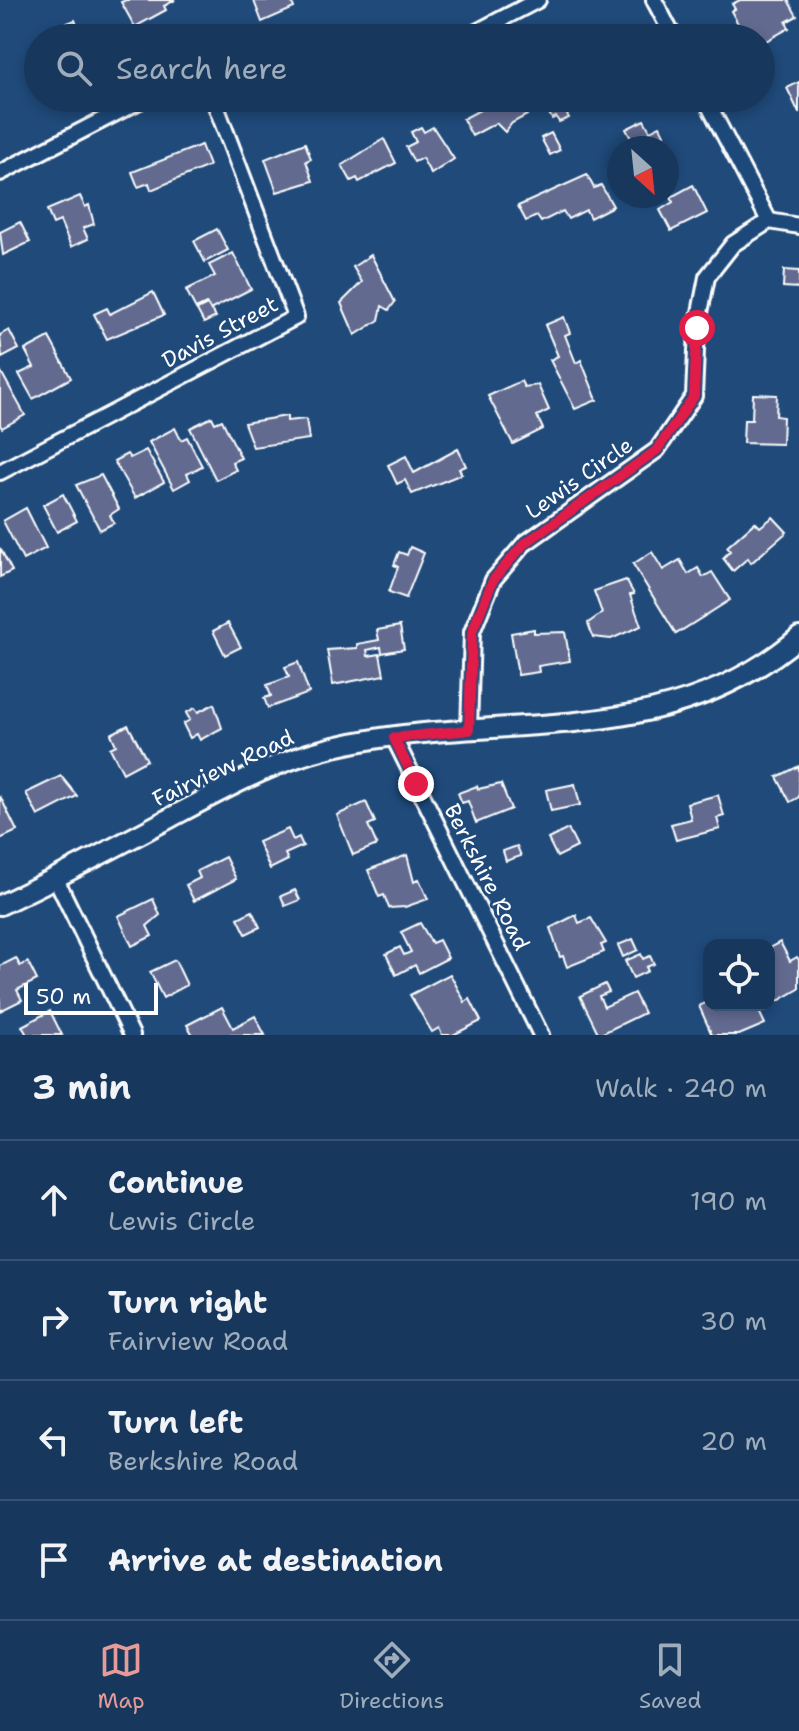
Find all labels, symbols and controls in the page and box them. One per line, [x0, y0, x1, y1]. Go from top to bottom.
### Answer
search box [24, 24, 775, 112]
icon: search [52, 46, 96, 90]
text: Search here [116, 48, 287, 89]
north arrow [607, 136, 679, 208]
street label: Davis Street [157, 289, 283, 375]
route start [679, 310, 715, 346]
street label: Lewis Circle [520, 430, 638, 526]
street label: Fairview Road [148, 723, 298, 813]
route end [398, 766, 434, 802]
street label: Berkshire Road [438, 799, 536, 955]
map controls [703, 939, 775, 1011]
button: locate [703, 939, 775, 1011]
scale bar [24, 979, 158, 1015]
text: 50 m [36, 982, 91, 1011]
text: 3 min [32, 1064, 131, 1110]
text: Walk · 240 m [595, 1070, 767, 1105]
text: Continue [108, 1162, 244, 1203]
icon: ahead [32, 1178, 76, 1222]
text: 190 m [690, 1183, 767, 1218]
text: Lewis Circle [108, 1203, 256, 1238]
text: Turn right [108, 1282, 267, 1323]
icon: right [32, 1298, 76, 1342]
text: 30 m [700, 1303, 767, 1338]
text: Fairview Road [108, 1323, 288, 1358]
text: Turn left [108, 1402, 243, 1443]
icon: left [32, 1418, 76, 1462]
text: 20 m [700, 1423, 767, 1458]
text: Berkshire Road [108, 1443, 298, 1478]
icon: arrive [32, 1538, 76, 1582]
text: Arrive at destination [108, 1540, 443, 1581]
tab: Map [97, 1638, 145, 1715]
tab: Directions [339, 1638, 444, 1715]
tab: Saved [639, 1638, 702, 1715]

